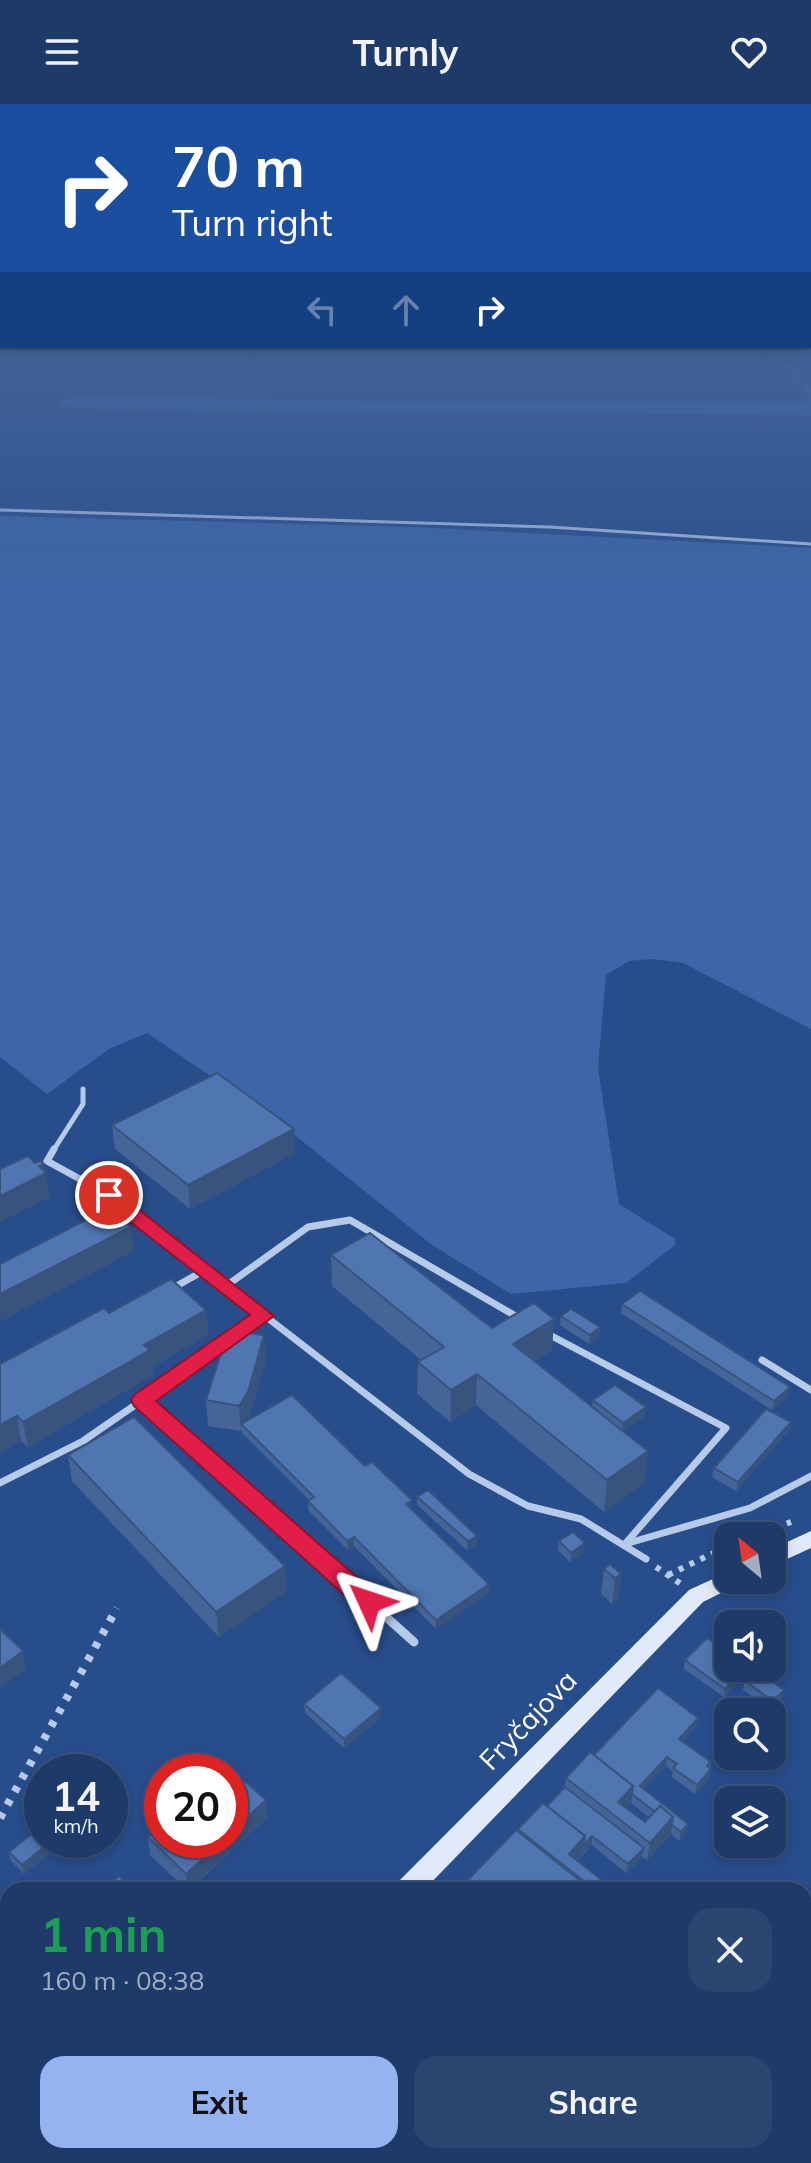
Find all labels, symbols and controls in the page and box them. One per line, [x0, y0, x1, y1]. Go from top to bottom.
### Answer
icon: menu [40, 30, 84, 74]
text: Turnly [353, 30, 458, 75]
icon: heart [727, 30, 771, 74]
text: 70 m [172, 131, 305, 201]
icon: right [40, 136, 144, 240]
text: Turn right [172, 200, 333, 245]
icon: left [300, 288, 344, 332]
icon: ahead [384, 288, 428, 332]
icon: right [468, 288, 512, 332]
pin [75, 1161, 143, 1229]
icon: arrive [87, 1173, 131, 1217]
north arrow [714, 1522, 786, 1594]
map controls [714, 1522, 786, 1858]
position arrow [327, 1560, 411, 1644]
button: sound [714, 1610, 786, 1682]
street label: Fryčajova [471, 1662, 584, 1777]
button: search [714, 1698, 786, 1770]
speed limit sign: 20 [144, 1754, 248, 1858]
text: 14 [52, 1771, 100, 1821]
button: layers [714, 1786, 786, 1858]
text: km/h [53, 1813, 99, 1838]
text: 1 min [40, 1904, 167, 1964]
button: close [688, 1908, 772, 1992]
text: 160 m · 08:38 [40, 1964, 204, 1997]
button: Exit [40, 2056, 398, 2148]
button: Share [414, 2056, 772, 2148]

